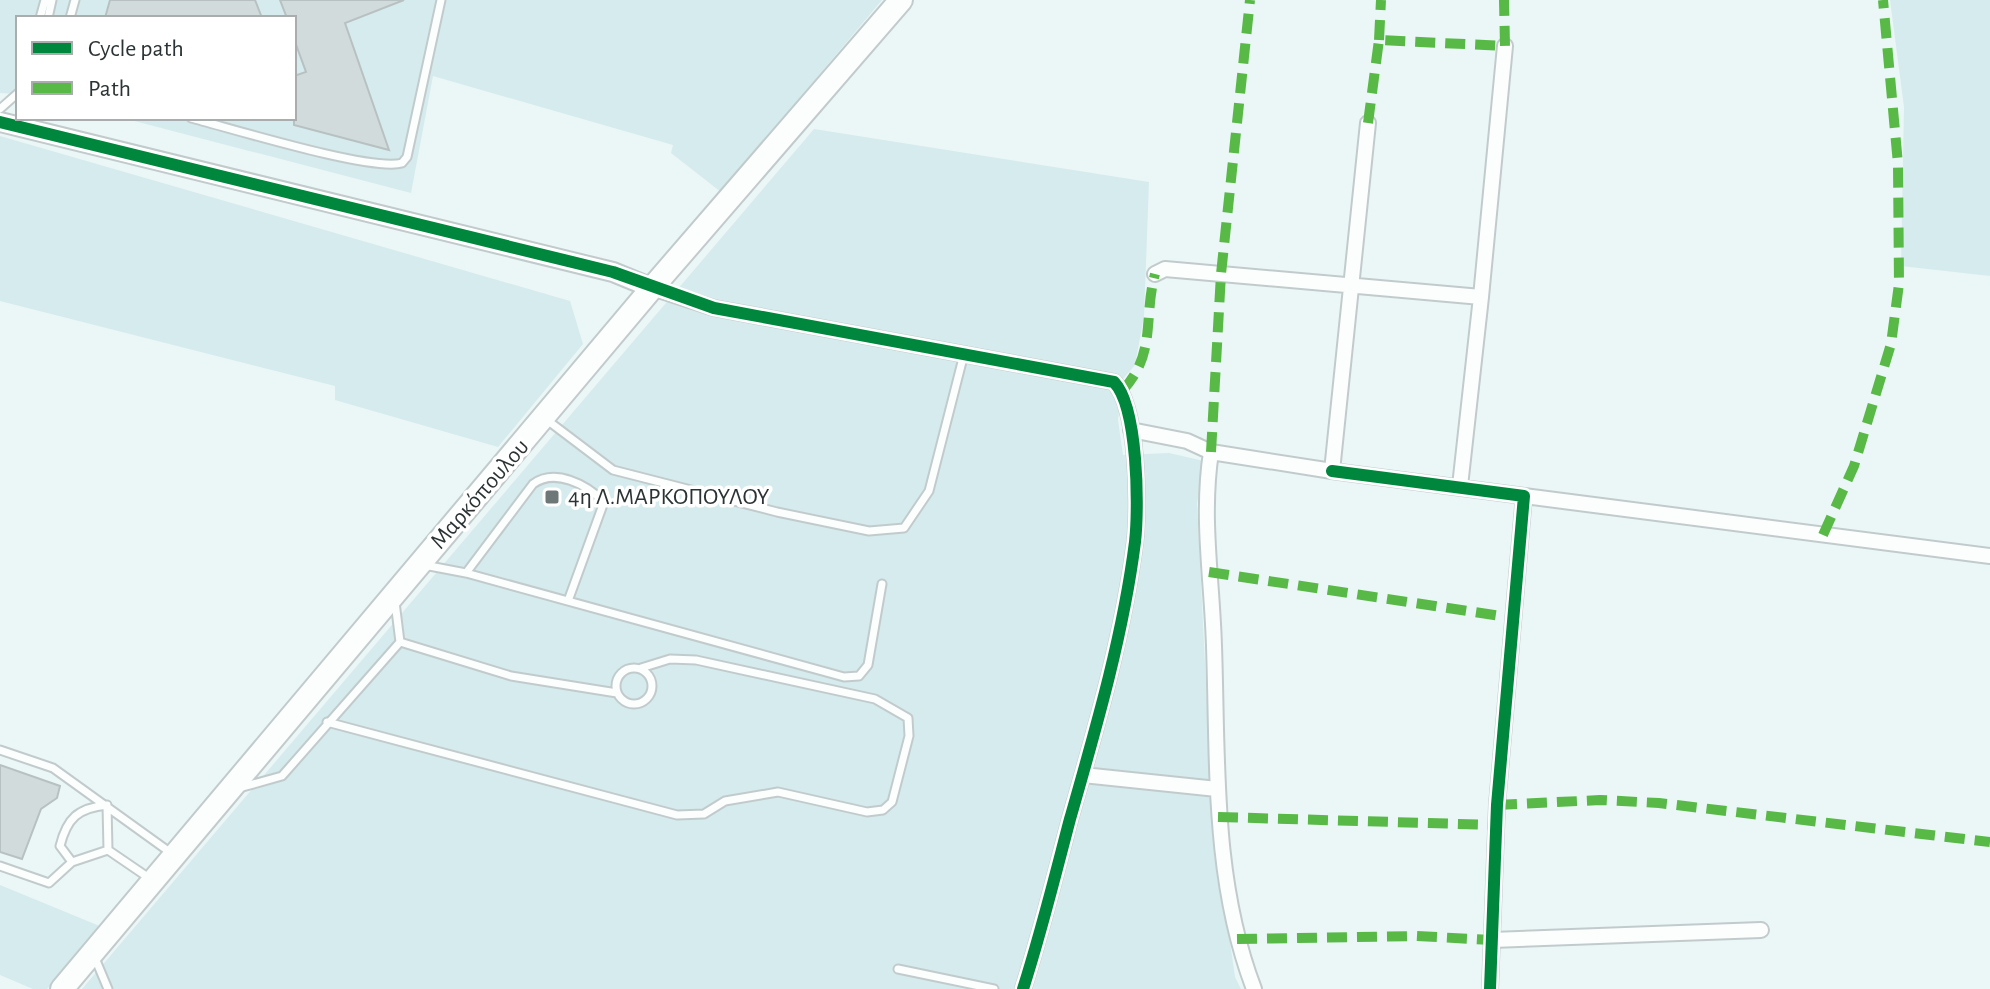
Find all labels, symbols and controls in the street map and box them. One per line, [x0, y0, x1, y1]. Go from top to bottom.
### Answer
legend [16, 16, 296, 120]
text: Cycle path [88, 37, 184, 61]
text: Path [88, 77, 131, 101]
street label: Μαρκόπουλου [426, 435, 534, 553]
place label: 4η Λ.ΜΑΡΚΟΠΟΥΛΟΥ [568, 485, 770, 509]
marker: 4η Λ.ΜΑΡΚΟΠΟΥΛΟΥ [543, 488, 561, 506]

